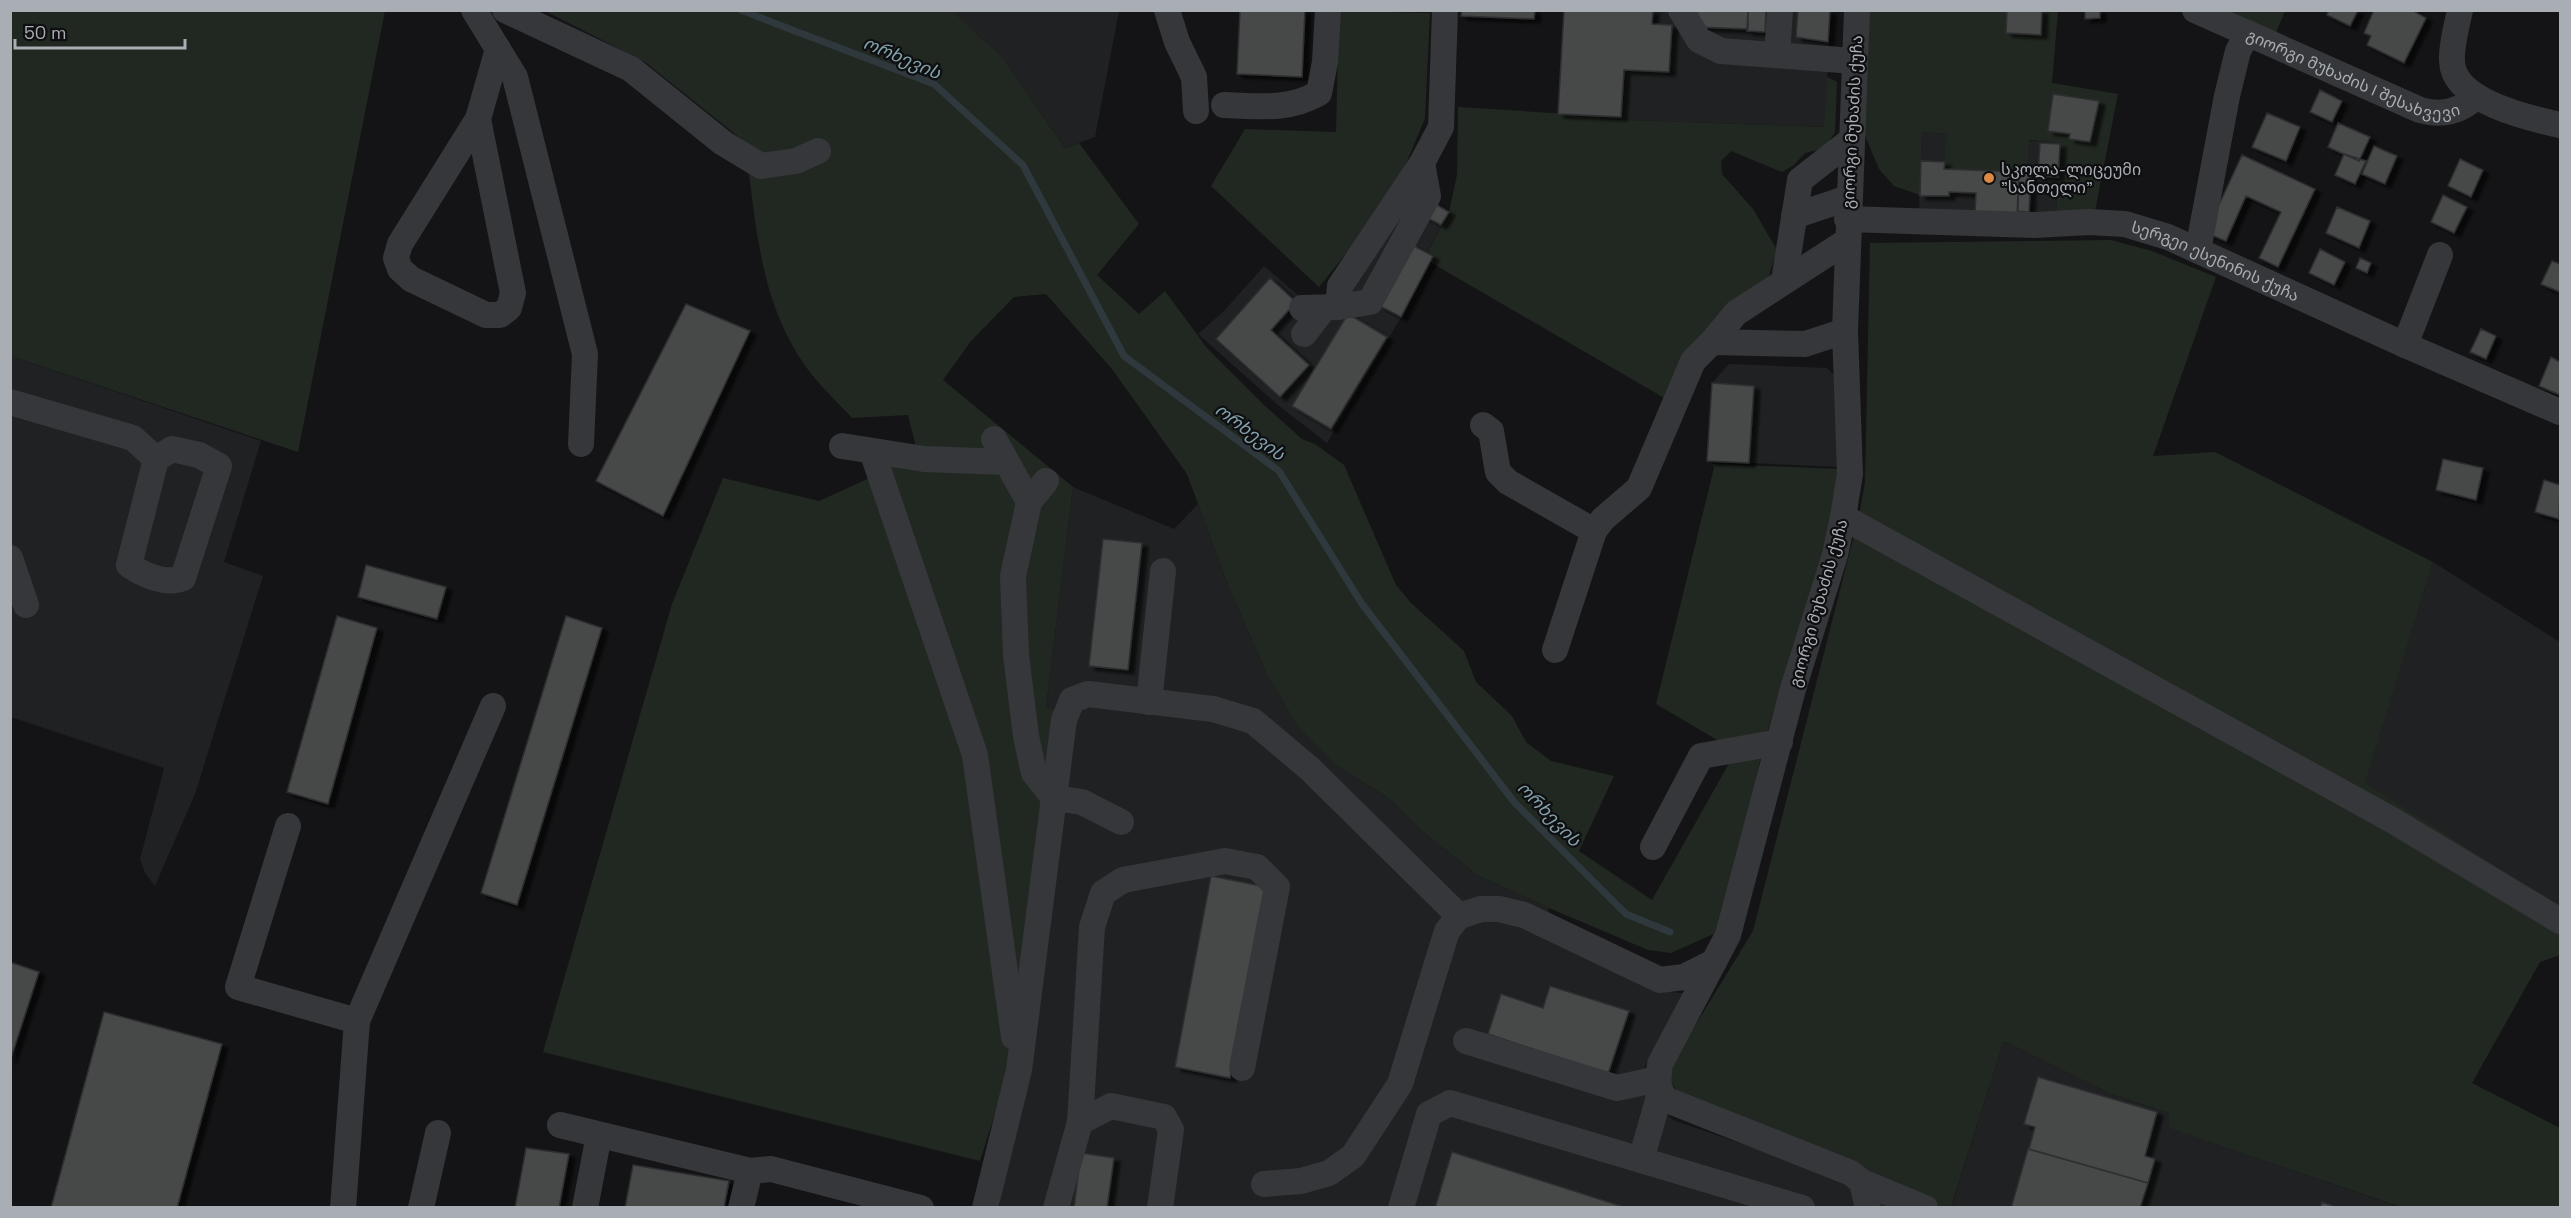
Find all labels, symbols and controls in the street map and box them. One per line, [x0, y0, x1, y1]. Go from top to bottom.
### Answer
scale bar [15, 12, 184, 50]
text: 50 m [24, 21, 66, 44]
street label: გიორგი მუხაძის I შესახვევი [2243, 24, 2463, 124]
water label: ორხევის [860, 31, 945, 85]
street label: გიორგი მუხაძის ქუჩა [1837, 35, 1868, 210]
place label: სკოლა-ლიცეუმი "სანთელი" [2001, 159, 2141, 198]
marker: სკოლა-ლიცეუმი "სანთელი" [1982, 171, 1996, 185]
street label: სერგეი ესენინის ქუჩა [2129, 217, 2302, 306]
water label: ორხევის [1211, 398, 1291, 466]
street label: გიორგი მუხაძის ქუჩა [1784, 517, 1853, 690]
water label: ორხევის [1513, 776, 1587, 852]

